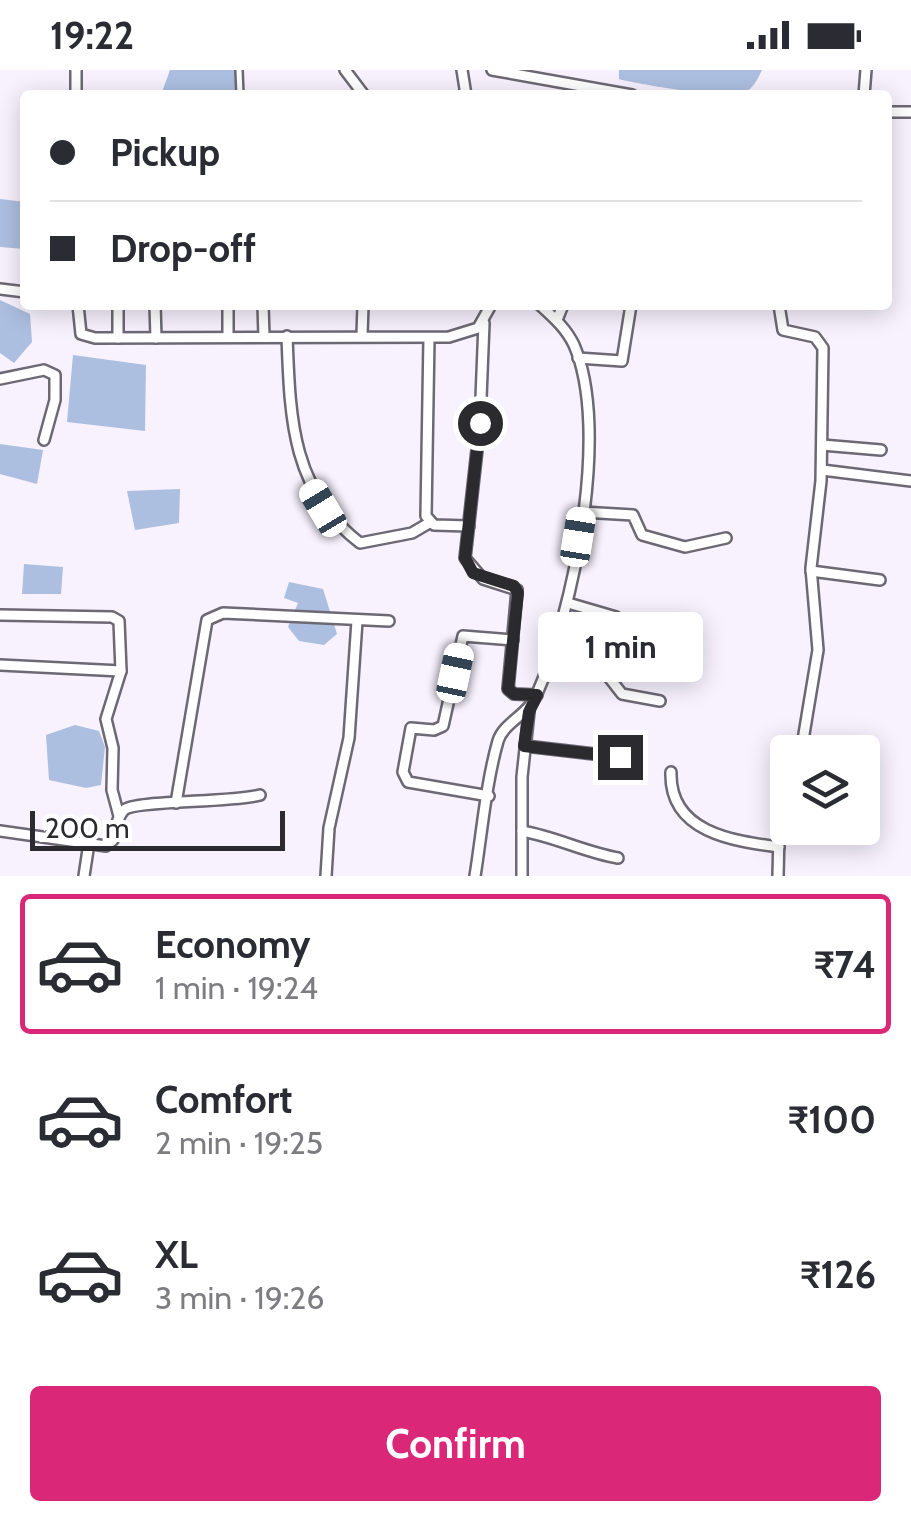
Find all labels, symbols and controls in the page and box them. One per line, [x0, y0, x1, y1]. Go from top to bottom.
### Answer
text: 19:22 [50, 12, 134, 59]
text: Pickup [110, 129, 220, 176]
text: Drop-off [110, 225, 256, 272]
route start [458, 401, 503, 446]
car [295, 475, 351, 541]
car [558, 505, 598, 569]
callout: 1 min [538, 612, 702, 682]
text: 1 min [584, 627, 657, 666]
car [434, 641, 476, 705]
route end [598, 735, 643, 780]
map controls [770, 735, 880, 845]
button: layers [770, 735, 880, 845]
scale bar [30, 806, 285, 850]
text: 200 m [45, 811, 130, 845]
icon: car [35, 919, 125, 1009]
text: Economy [155, 921, 310, 968]
text: ₹74 [814, 941, 876, 988]
text: 1 min · 19:24 [155, 968, 318, 1007]
icon: car [35, 1074, 125, 1164]
text: Comfort [155, 1076, 292, 1123]
text: ₹100 [788, 1096, 876, 1143]
text: 2 min · 19:25 [155, 1123, 323, 1162]
icon: car [35, 1229, 125, 1319]
text: XL [155, 1231, 198, 1278]
text: ₹126 [800, 1251, 876, 1298]
text: 3 min · 19:26 [155, 1278, 324, 1317]
button: Confirm [30, 1386, 881, 1501]

